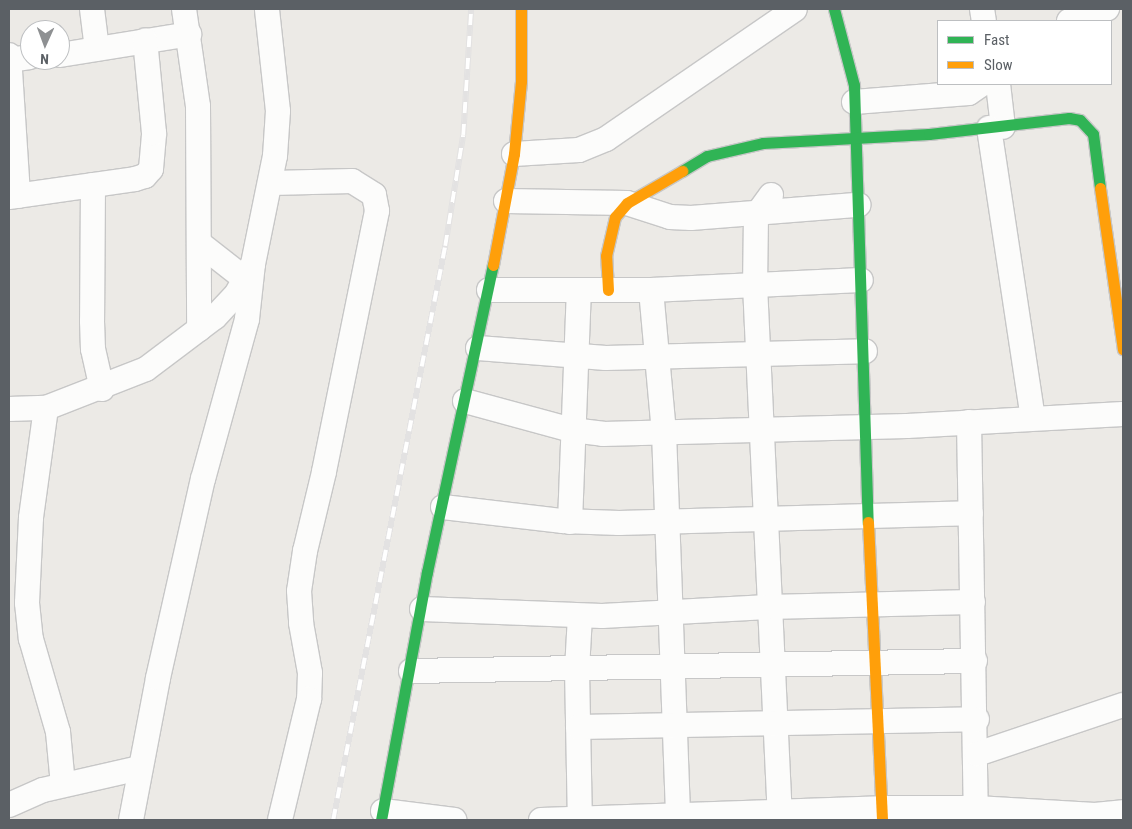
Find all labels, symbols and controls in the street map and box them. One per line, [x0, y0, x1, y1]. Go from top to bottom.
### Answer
north arrow [20, 20, 70, 70]
legend [937, 20, 1112, 85]
text: Fast [984, 31, 1009, 49]
text: N [40, 51, 49, 67]
text: Slow [984, 56, 1013, 74]

